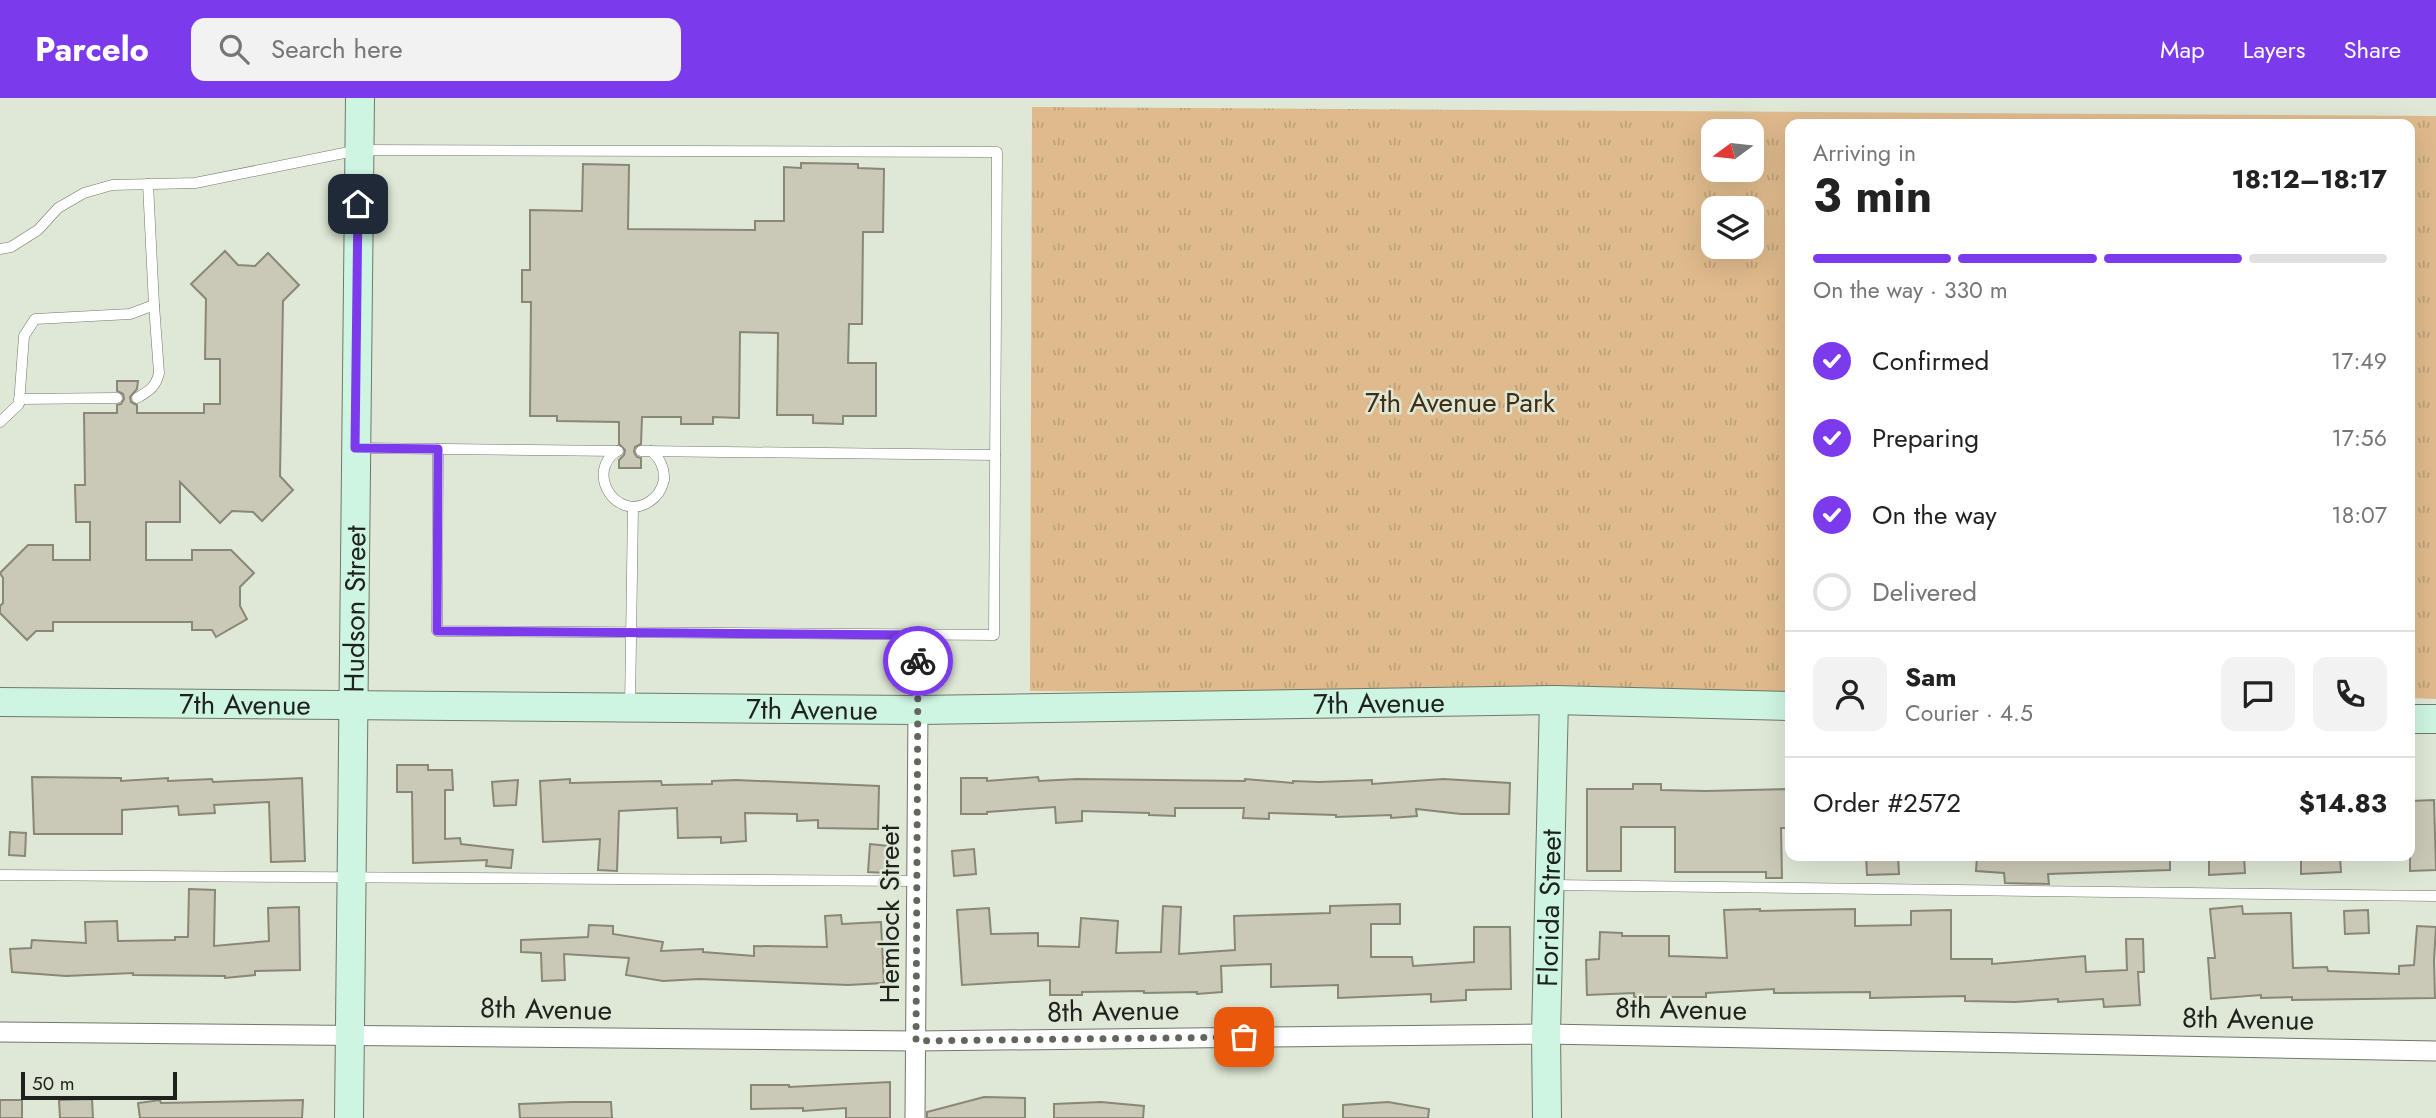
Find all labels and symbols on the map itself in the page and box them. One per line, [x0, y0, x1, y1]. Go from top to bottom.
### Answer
north arrow [1701, 119, 1764, 182]
pin [328, 174, 388, 234]
park label: 7th Avenue Park [1365, 382, 1556, 423]
street label: Hudson Street [333, 525, 376, 693]
courier [883, 626, 953, 696]
street label: 7th Avenue [1313, 681, 1445, 724]
street label: 7th Avenue [179, 683, 311, 725]
street label: 7th Avenue [746, 688, 878, 730]
street label: Hemlock Street [869, 824, 910, 1003]
street label: Florida Street [1527, 829, 1571, 987]
street label: 8th Avenue [479, 987, 613, 1031]
street label: 8th Avenue [1614, 987, 1748, 1031]
street label: 8th Avenue [1046, 989, 1180, 1033]
street label: 8th Avenue [2181, 997, 2315, 1041]
pin [1214, 1007, 1274, 1067]
scale bar [21, 1069, 177, 1101]

